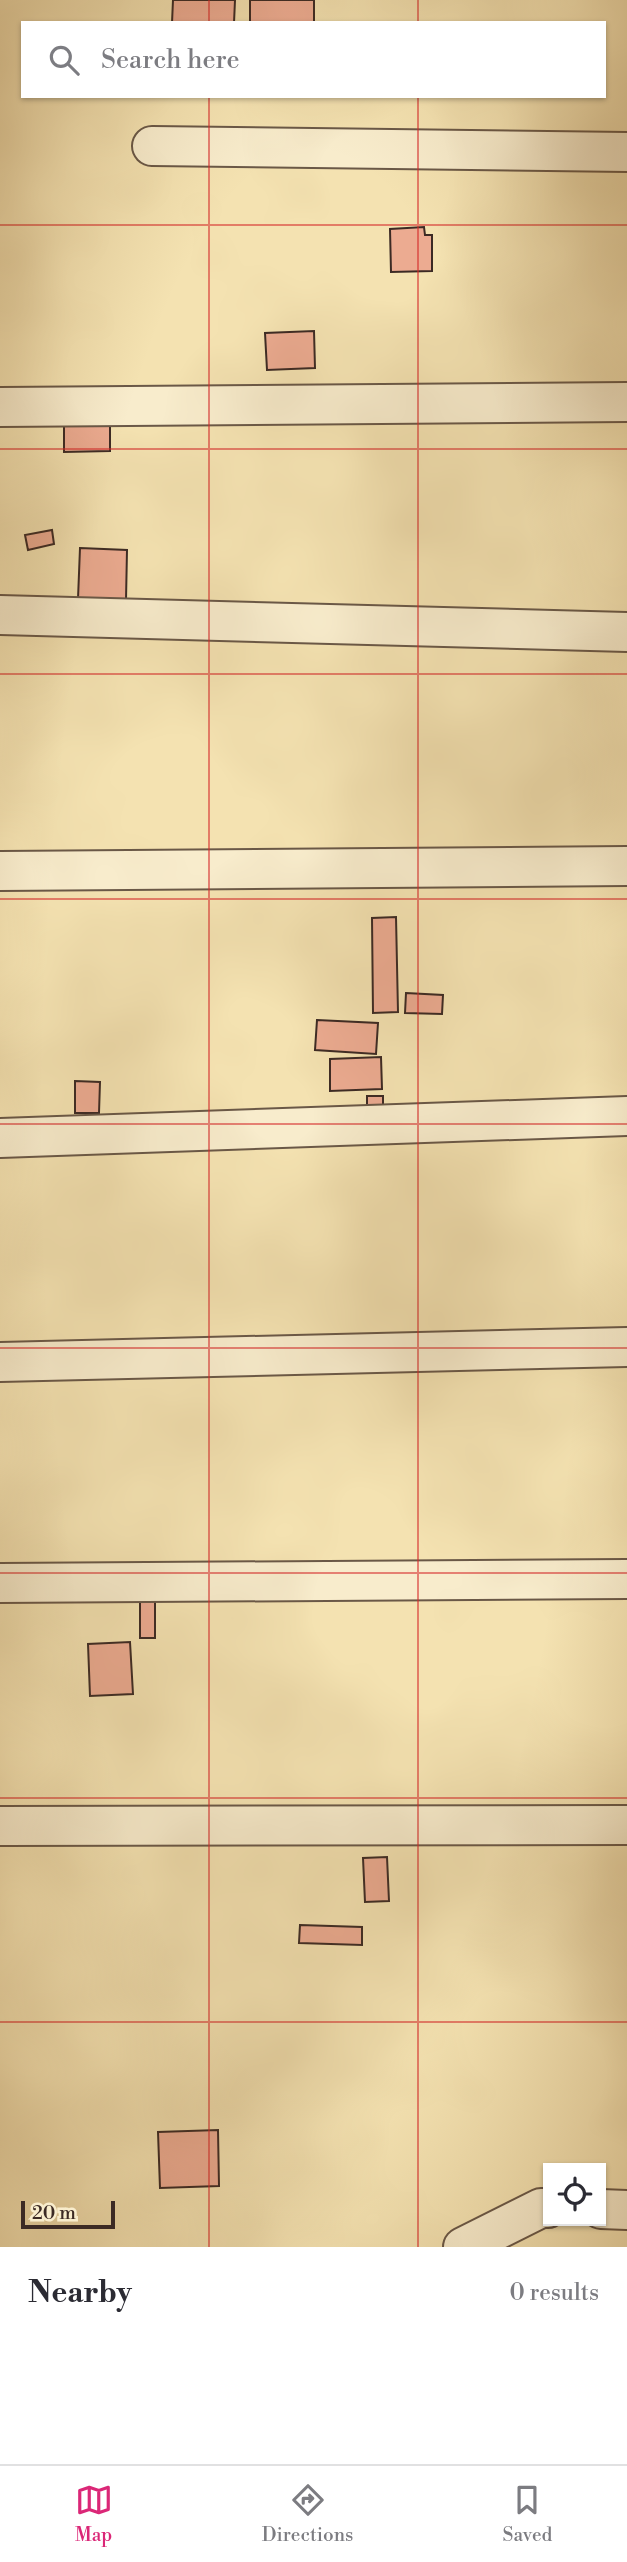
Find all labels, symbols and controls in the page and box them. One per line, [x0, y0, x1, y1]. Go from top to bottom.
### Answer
search box [21, 21, 606, 98]
icon: search [45, 41, 83, 79]
text: Search here [101, 44, 240, 76]
map controls [543, 2163, 606, 2226]
button: locate [543, 2163, 606, 2226]
scale bar [21, 2198, 116, 2230]
text: 20 m [32, 2201, 76, 2225]
text: Nearby [28, 2274, 132, 2312]
text: 0 results [509, 2279, 599, 2307]
tab: Map [75, 2481, 113, 2547]
tab: Directions [262, 2481, 353, 2547]
tab: Saved [503, 2481, 552, 2547]

